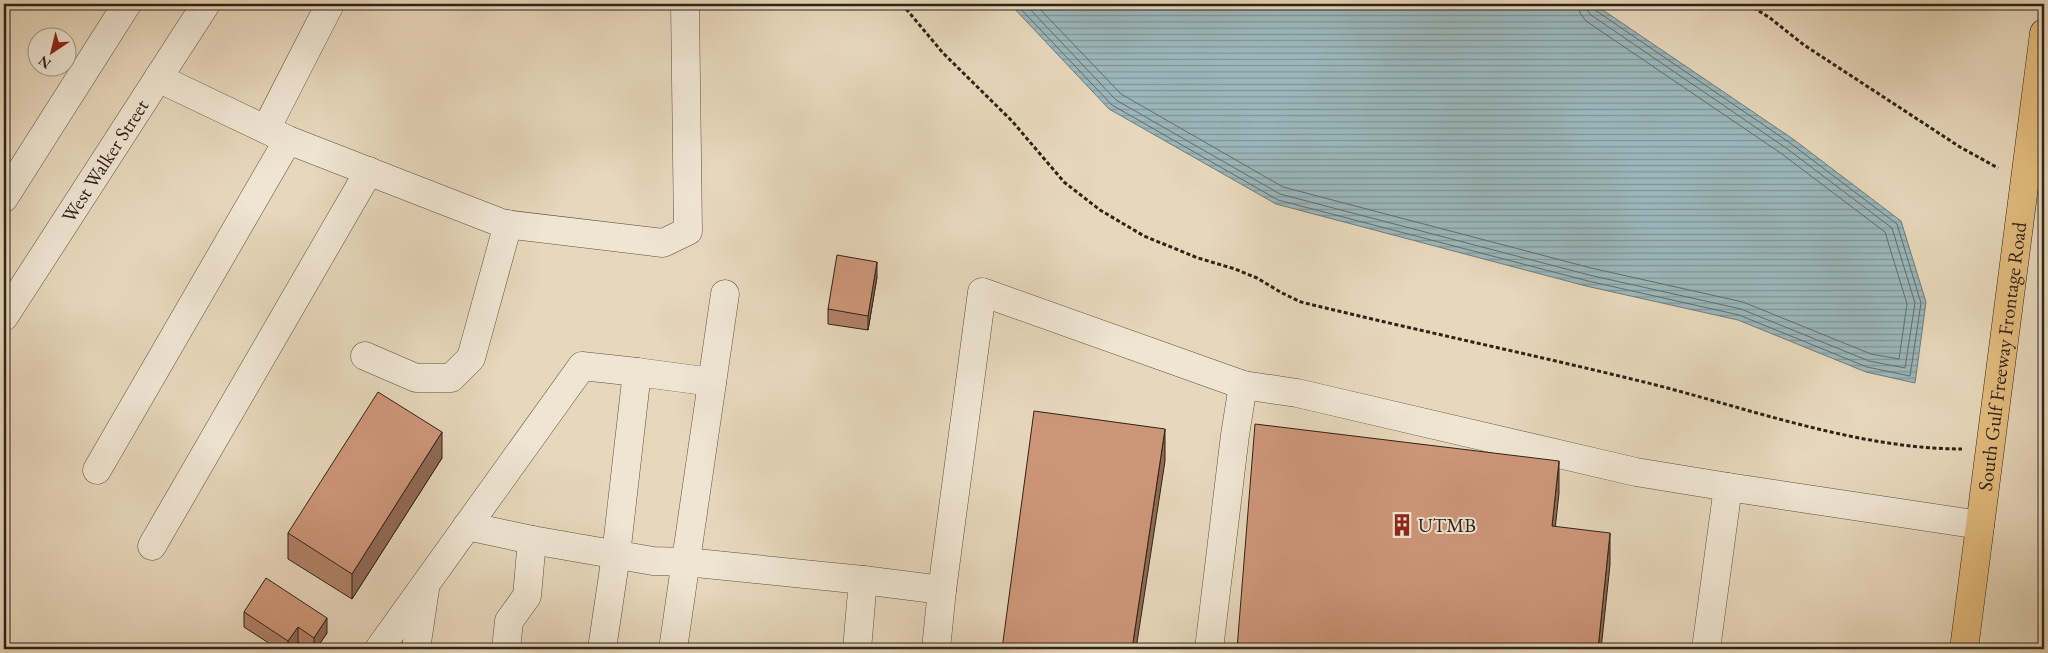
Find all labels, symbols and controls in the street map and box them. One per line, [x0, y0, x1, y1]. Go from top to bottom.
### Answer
north arrow [28, 28, 78, 78]
text: N [34, 52, 54, 73]
street label: West Walker Street [55, 93, 155, 227]
street label: South Gulf Freeway Frontage Road [1972, 220, 2032, 493]
building icon: UTMB [1389, 512, 1415, 538]
place label: UTMB [1418, 512, 1476, 538]

